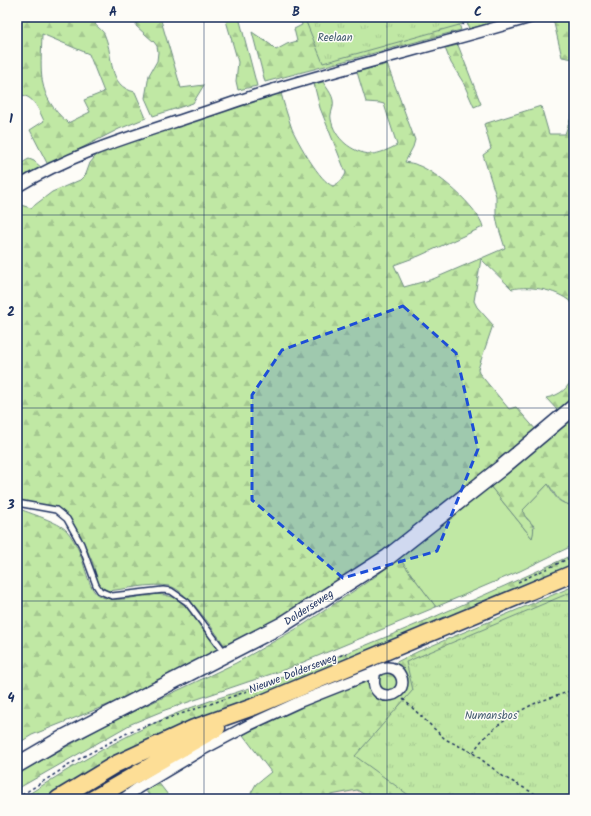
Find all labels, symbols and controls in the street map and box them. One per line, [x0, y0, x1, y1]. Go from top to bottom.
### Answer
text: A [109, 2, 117, 23]
text: B [292, 2, 300, 23]
text: C [474, 2, 482, 23]
park label: Reelaan [317, 29, 353, 47]
text: 1 [9, 109, 13, 130]
text: 2 [7, 302, 15, 323]
text: 3 [6, 495, 15, 516]
street label: Dolderseweg [281, 585, 337, 631]
street label: Nieuwe Dolderseweg [246, 649, 340, 699]
text: 4 [7, 688, 15, 709]
park label: Numansbos [465, 707, 518, 725]

